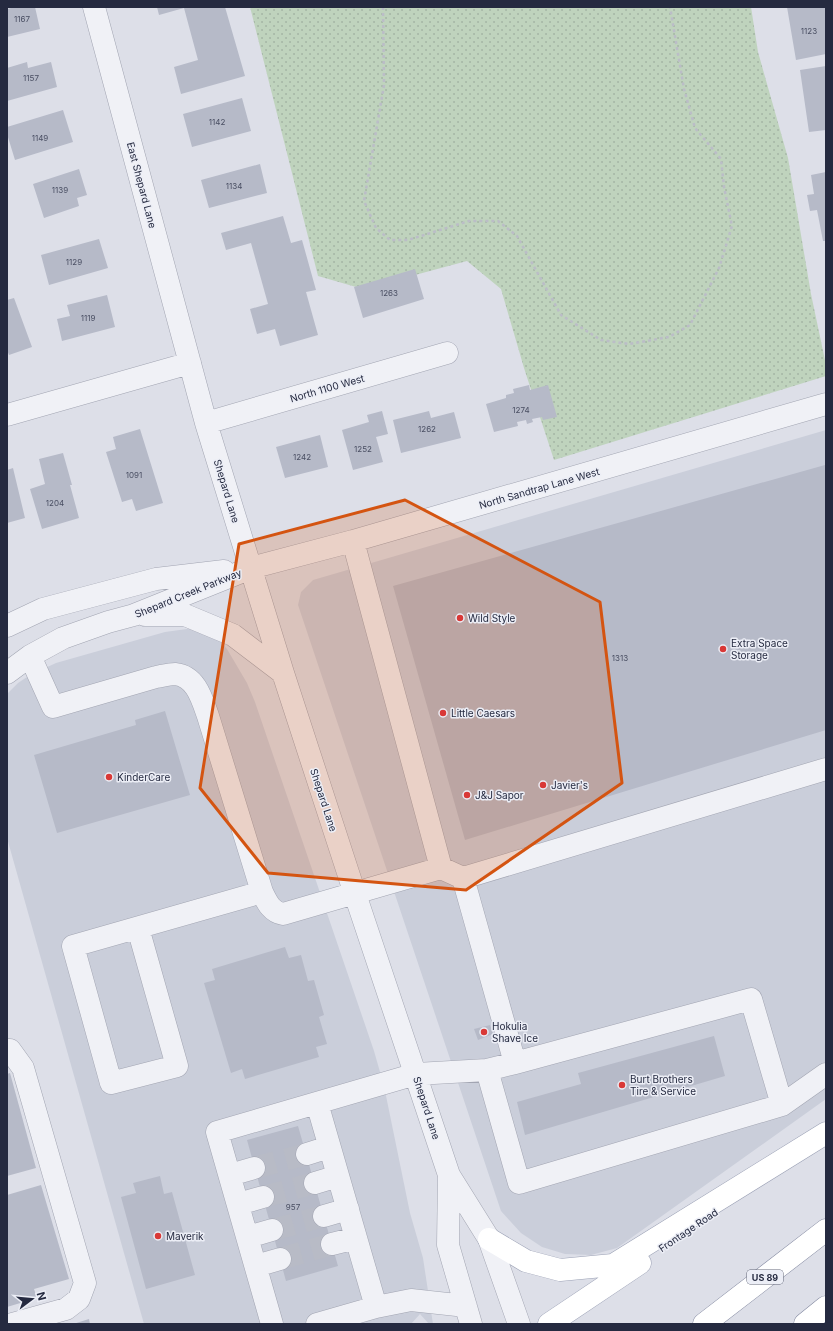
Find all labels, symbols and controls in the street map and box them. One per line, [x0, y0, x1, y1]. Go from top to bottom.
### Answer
house number: 1167 [14, 14, 30, 24]
house number: 1123 [801, 26, 817, 36]
house number: 1157 [23, 73, 39, 83]
house number: 1142 [209, 117, 225, 127]
house number: 1149 [32, 133, 48, 143]
street label: East Shepard Lane [125, 141, 159, 229]
house number: 1134 [226, 181, 242, 191]
house number: 1139 [52, 185, 68, 195]
house number: 1129 [66, 257, 82, 267]
house number: 1263 [380, 288, 398, 298]
house number: 1119 [81, 313, 95, 323]
street label: North 1100 West [288, 371, 366, 404]
house number: 1274 [512, 405, 530, 415]
house number: 1262 [418, 424, 436, 434]
house number: 1252 [354, 444, 372, 454]
house number: 1242 [293, 452, 311, 462]
street label: Shepard Lane [212, 458, 242, 524]
street label: North Sandtrap Lane West [477, 465, 601, 511]
house number: 1091 [126, 470, 142, 480]
house number: 1204 [46, 498, 64, 508]
street label: Shepard Creek Parkway [133, 566, 243, 620]
place label: Wild Style [468, 612, 516, 624]
marker: Wild Style [455, 613, 465, 623]
place label: Extra Space Storage [731, 637, 788, 661]
marker: Extra Space Storage [718, 644, 728, 654]
house number: 1313 [612, 653, 628, 663]
place label: Little Caesars [451, 707, 515, 719]
marker: Little Caesars [438, 708, 448, 718]
street label: Shepard Lane [308, 767, 340, 833]
place label: KinderCare [117, 771, 170, 783]
marker: KinderCare [104, 772, 114, 782]
place label: Javier's [551, 779, 588, 791]
marker: Javier's [538, 780, 548, 790]
place label: J&J Sapor [475, 789, 524, 801]
marker: J&J Sapor [462, 790, 472, 800]
place label: Hokulia Shave Ice [492, 1020, 538, 1044]
marker: Hokulia Shave Ice [479, 1027, 489, 1037]
place label: Burt Brothers Tire & Service [630, 1073, 696, 1097]
street label: Shepard Lane [411, 1075, 443, 1141]
marker: Burt Brothers Tire & Service [617, 1080, 627, 1090]
house number: 957 [286, 1202, 301, 1212]
street label: Frontage Road [656, 1206, 720, 1254]
place label: Maverik [166, 1230, 204, 1242]
marker: Maverik [153, 1231, 163, 1241]
road number: US 89 [747, 1270, 783, 1284]
north arrow [12, 1279, 52, 1319]
text: N [34, 1290, 49, 1302]

